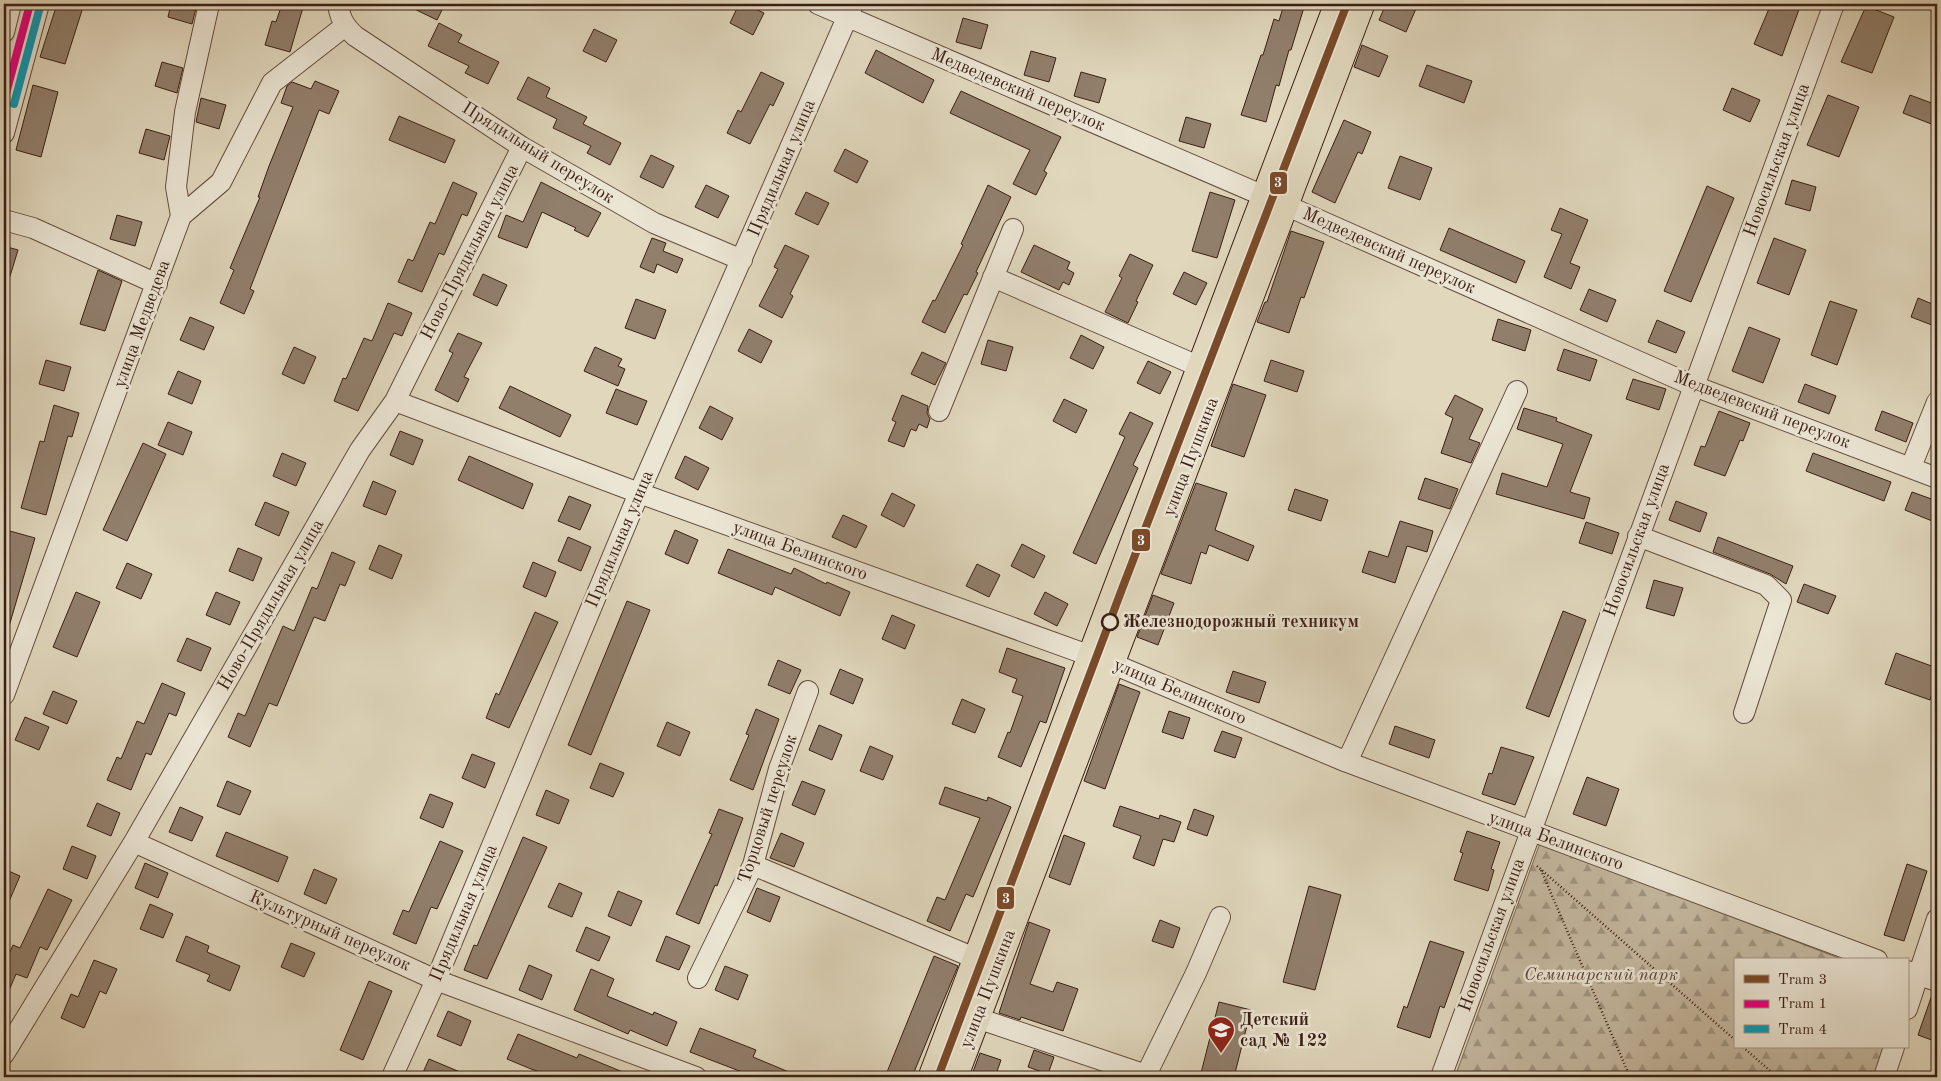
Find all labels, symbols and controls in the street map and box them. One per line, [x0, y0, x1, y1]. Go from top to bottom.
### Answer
street label: Медведевский переулок [928, 45, 1108, 135]
street label: Новосильская улица [1741, 81, 1813, 239]
street label: Прядильная улица [745, 97, 819, 239]
street label: Прядильный переулок [459, 99, 617, 207]
street label: Ново-Прядильная улица [418, 161, 522, 343]
line badge: 3 [1269, 171, 1288, 195]
text: 3 [1274, 176, 1282, 190]
street label: Медведевский переулок [1300, 205, 1478, 297]
street label: улица Медведева [110, 257, 174, 390]
street label: Медведевский переулок [1671, 368, 1853, 452]
street label: улица Пушкина [1160, 395, 1222, 519]
street label: Новосильская улица [1601, 461, 1673, 619]
street label: Прядильная улица [583, 468, 657, 610]
street label: Ново-Прядильная улица [215, 516, 327, 694]
street label: улица Белинского [730, 518, 870, 584]
line badge: 3 [1131, 528, 1151, 552]
text: 3 [1137, 534, 1145, 548]
marker: Железнодорожный техникум [1101, 613, 1119, 631]
place label: Железнодорожный техникум [1123, 613, 1359, 631]
street label: улица Белинского [1111, 656, 1249, 728]
street label: Торцовый переулок [735, 732, 801, 886]
street label: улица Белинского [1486, 808, 1626, 874]
street label: Прядильная улица [427, 842, 501, 984]
street label: Новосильская улица [1456, 856, 1528, 1014]
line badge: 3 [996, 886, 1015, 910]
street label: Культурный переулок [247, 887, 413, 975]
text: 3 [1002, 892, 1010, 906]
street label: улица Пушкина [957, 927, 1019, 1051]
legend [1734, 958, 1908, 1048]
park label: Семинарский парк [1524, 966, 1678, 984]
text: Tram 3 [1778, 973, 1827, 988]
text: Tram 1 [1778, 997, 1827, 1012]
place label: Детский сад № 122 [1240, 1011, 1328, 1050]
school or university icon: Детский сад № 122 [1206, 1015, 1236, 1054]
text: Tram 4 [1778, 1023, 1827, 1038]

